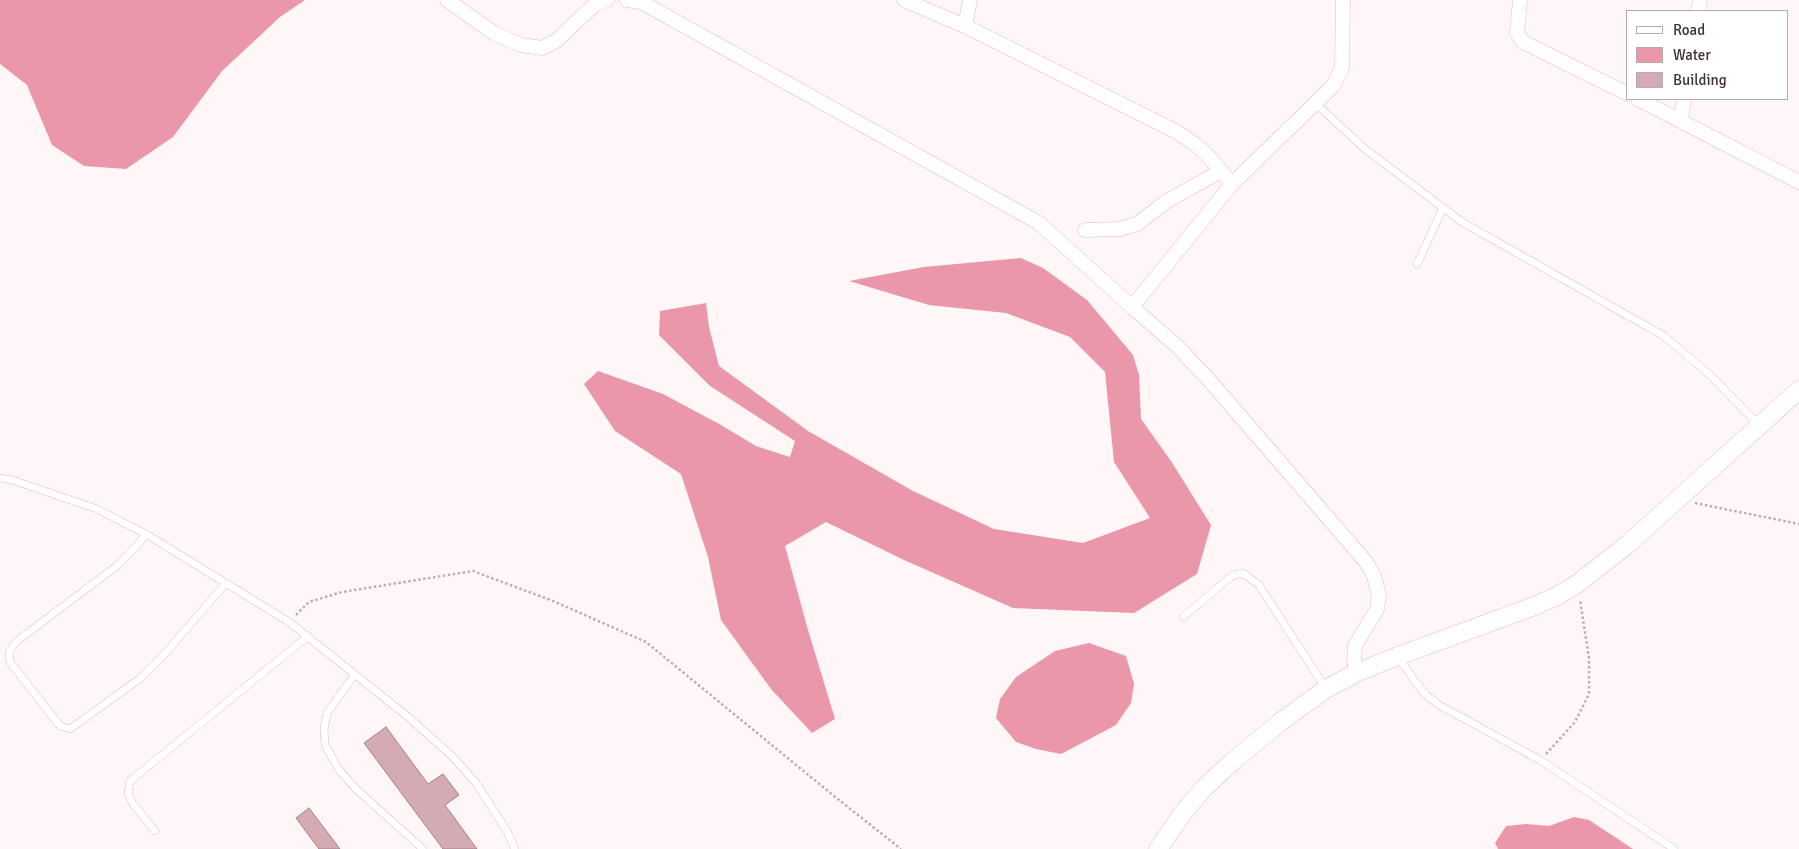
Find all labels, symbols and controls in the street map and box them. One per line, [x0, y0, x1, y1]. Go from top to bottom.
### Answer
legend [1626, 10, 1789, 100]
text: Road [1673, 21, 1705, 39]
text: Water [1673, 46, 1711, 64]
text: Building [1673, 71, 1727, 89]

